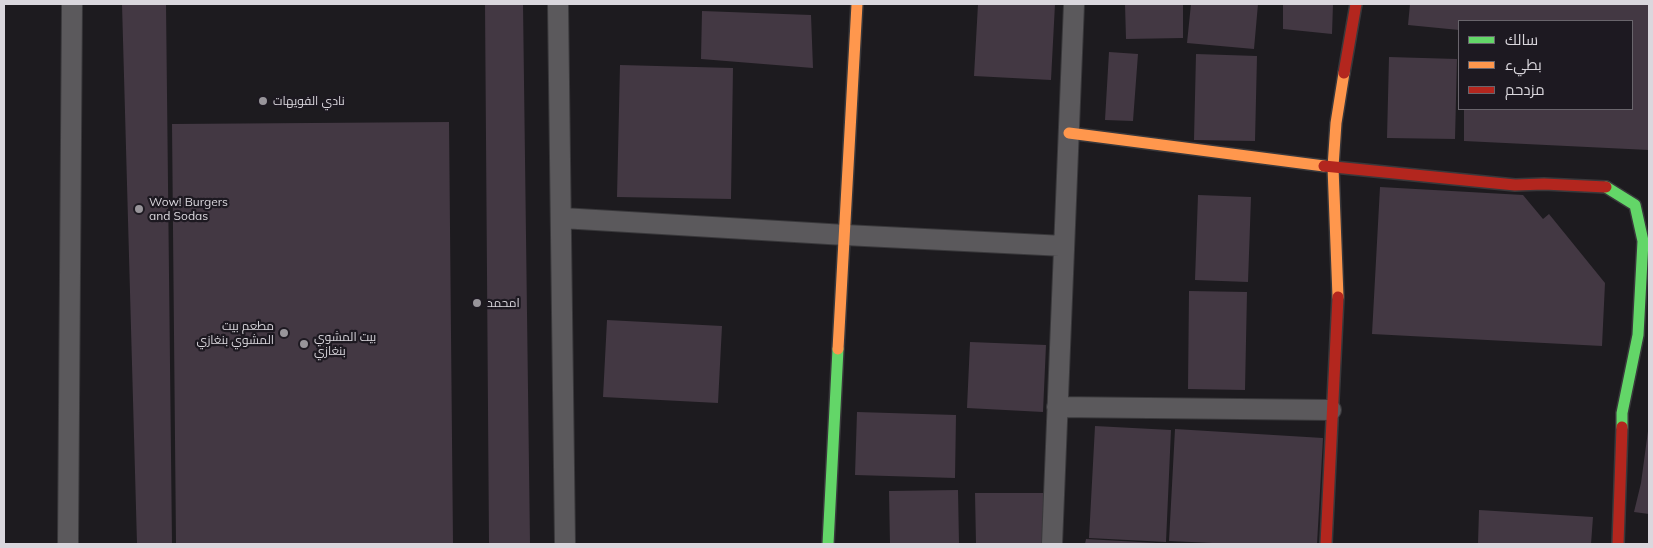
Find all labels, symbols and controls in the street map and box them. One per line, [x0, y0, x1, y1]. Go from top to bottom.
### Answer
legend [1458, 20, 1633, 110]
text: سالك [1505, 30, 1538, 49]
text: بطيء [1505, 55, 1542, 74]
text: مزدحم [1505, 80, 1545, 99]
place label: نادي الفويهات [273, 94, 345, 108]
marker: نادي الفويهات [257, 95, 269, 107]
place label: Wow! Burgers and Sodas [149, 195, 228, 223]
marker: Wow! Burgers and Sodas [133, 203, 145, 215]
place label: امحمد [487, 296, 520, 310]
marker: امحمد [471, 297, 483, 309]
place label: مطعم بيت المشوي بنغازي [196, 319, 274, 347]
marker: مطعم بيت المشوي بنغازي [278, 327, 290, 339]
place label: بيت المشوي بنغازي [314, 330, 376, 358]
marker: بيت المشوي بنغازي [298, 338, 310, 350]

